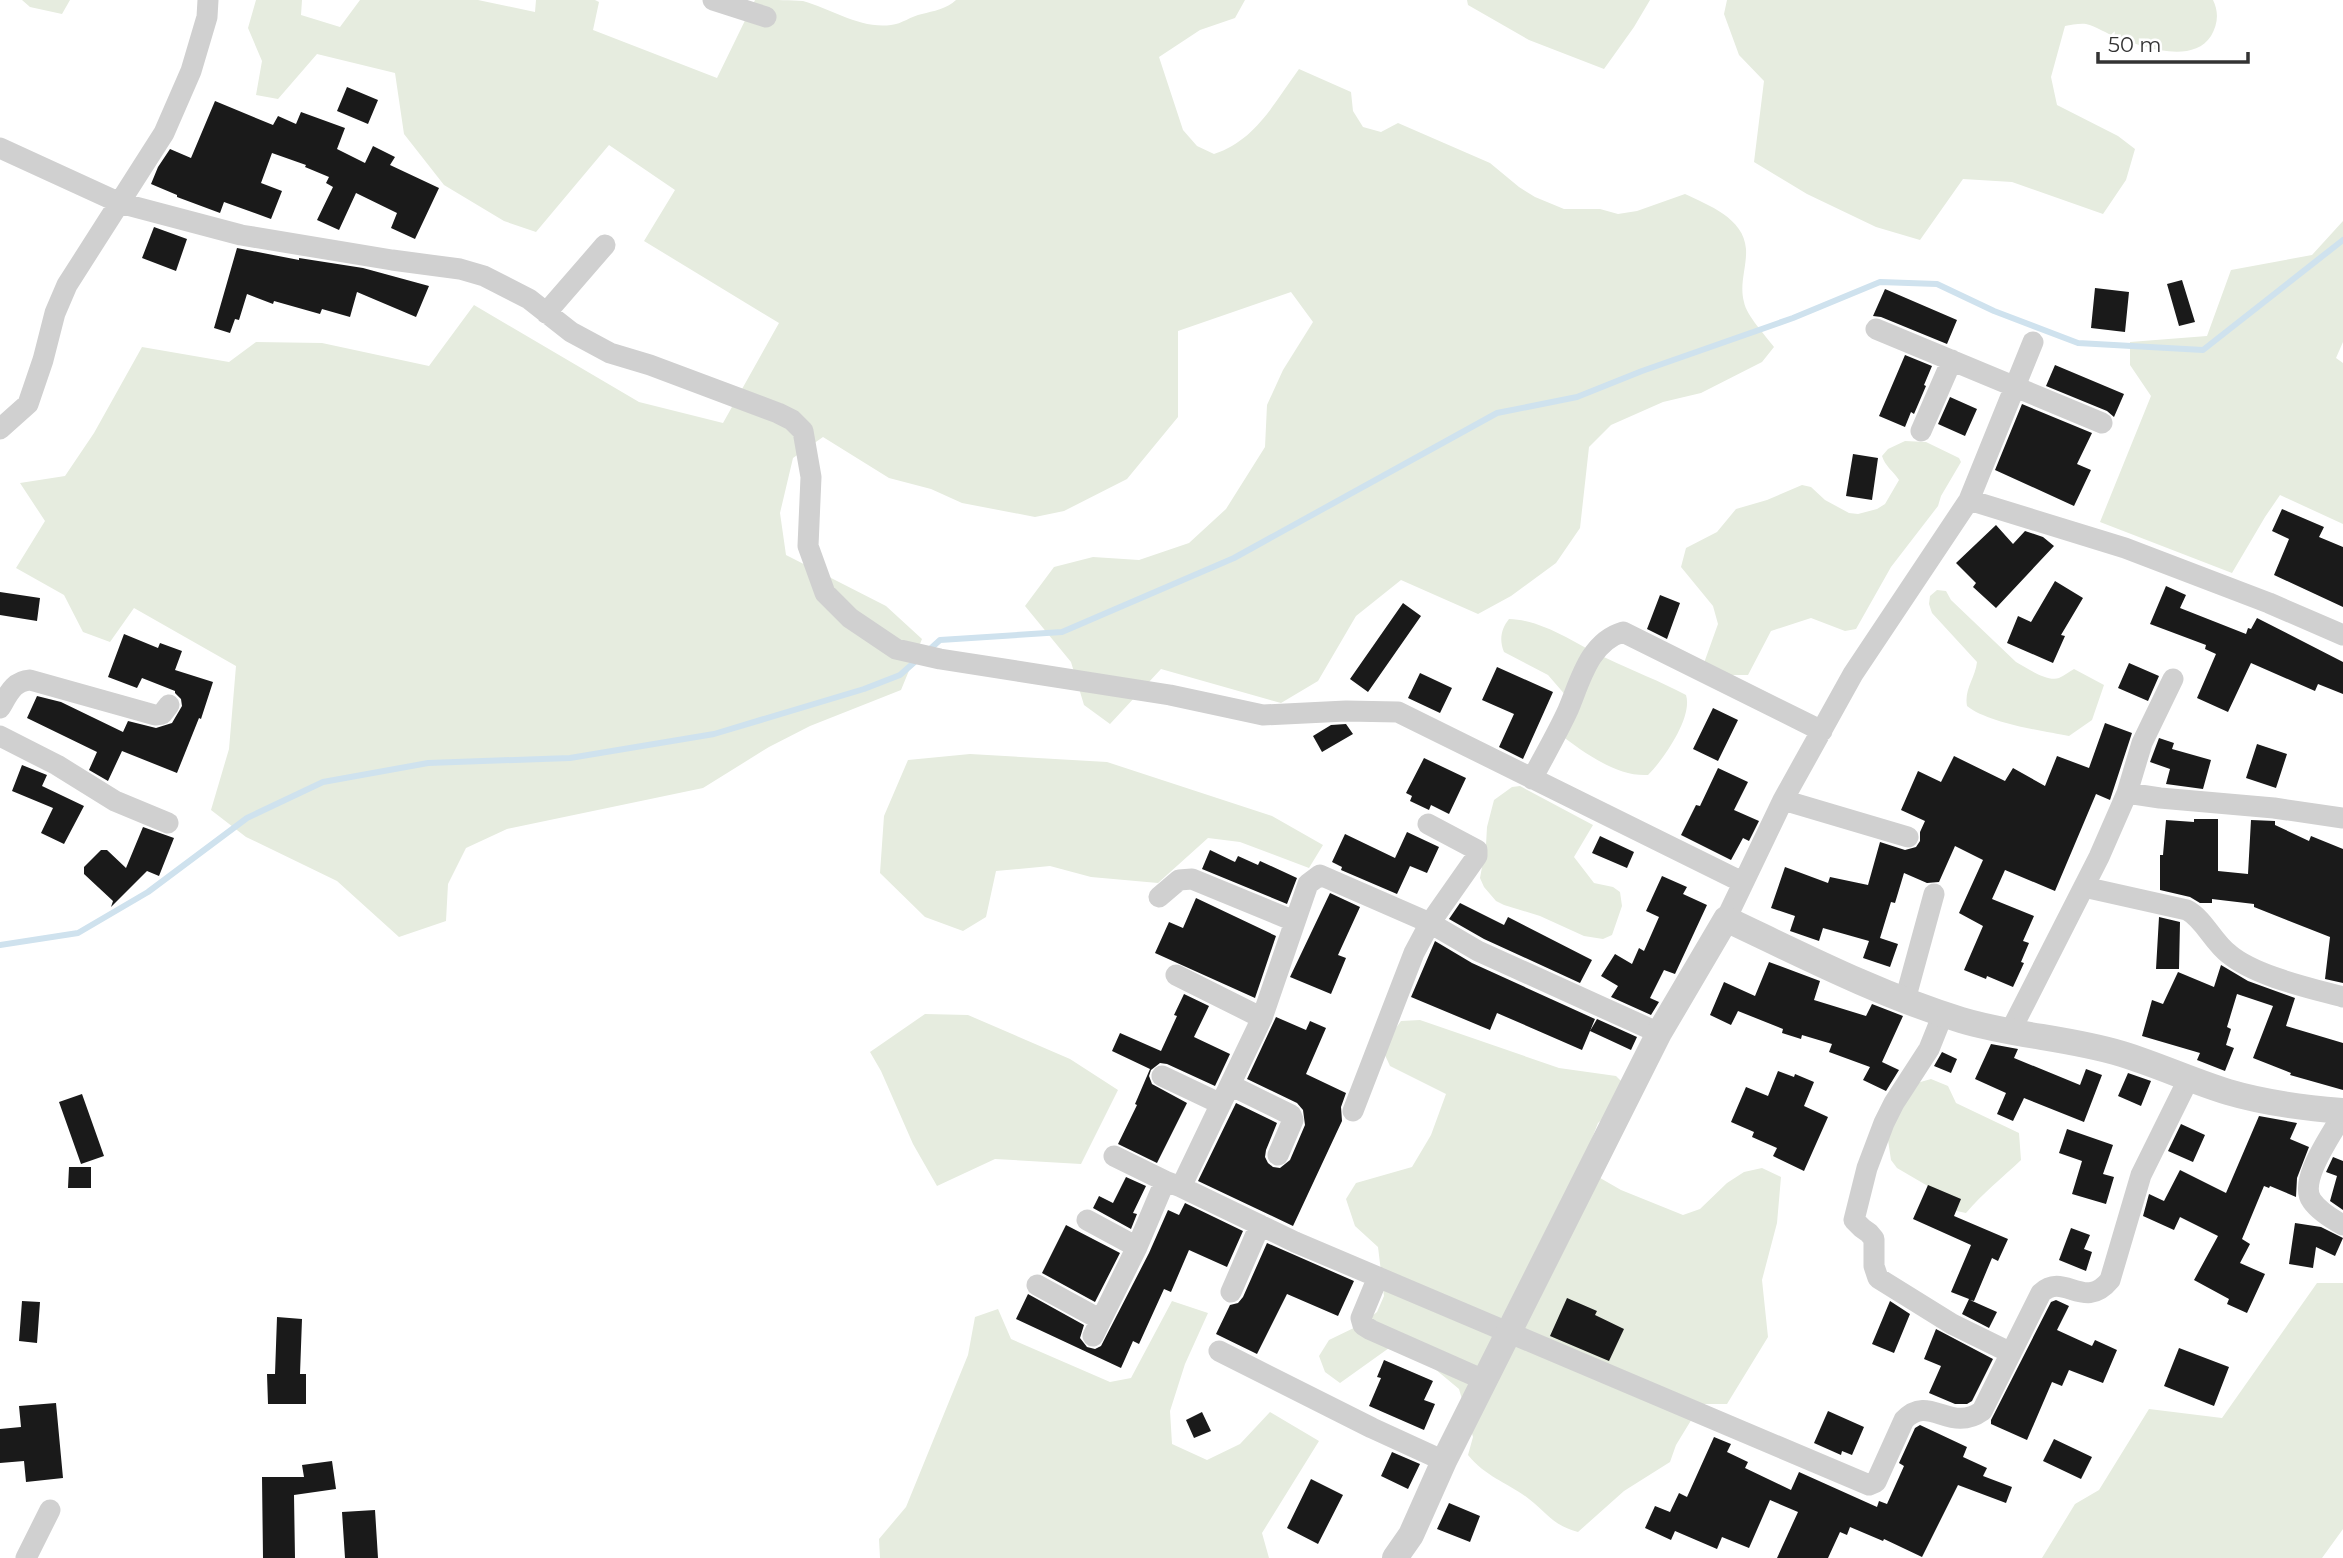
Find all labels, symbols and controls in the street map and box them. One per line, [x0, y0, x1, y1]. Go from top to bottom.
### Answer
scale bar [2098, 21, 2248, 65]
text: 50 m [2108, 32, 2162, 57]

